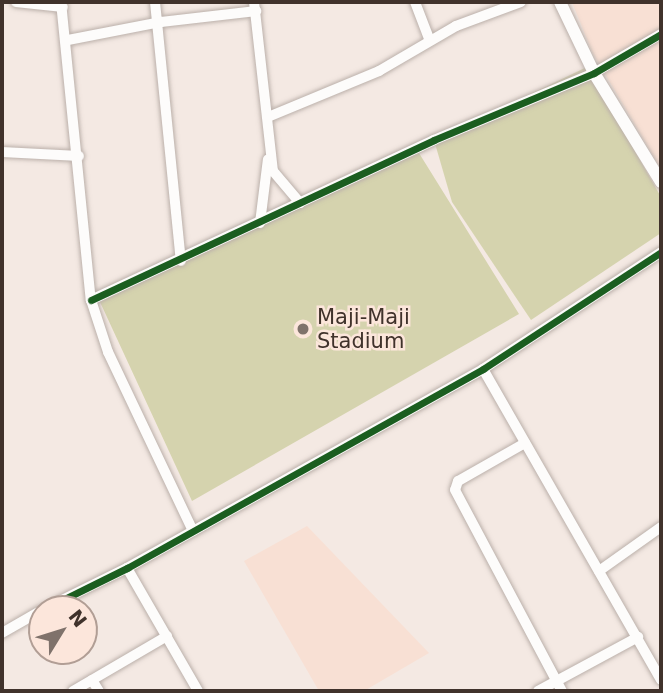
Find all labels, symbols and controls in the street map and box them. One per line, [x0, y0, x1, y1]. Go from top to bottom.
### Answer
place label: Maji-Maji Stadium [317, 304, 410, 354]
marker: Maji-Maji Stadium [295, 321, 311, 337]
north arrow [28, 595, 98, 665]
text: N [64, 605, 92, 631]

